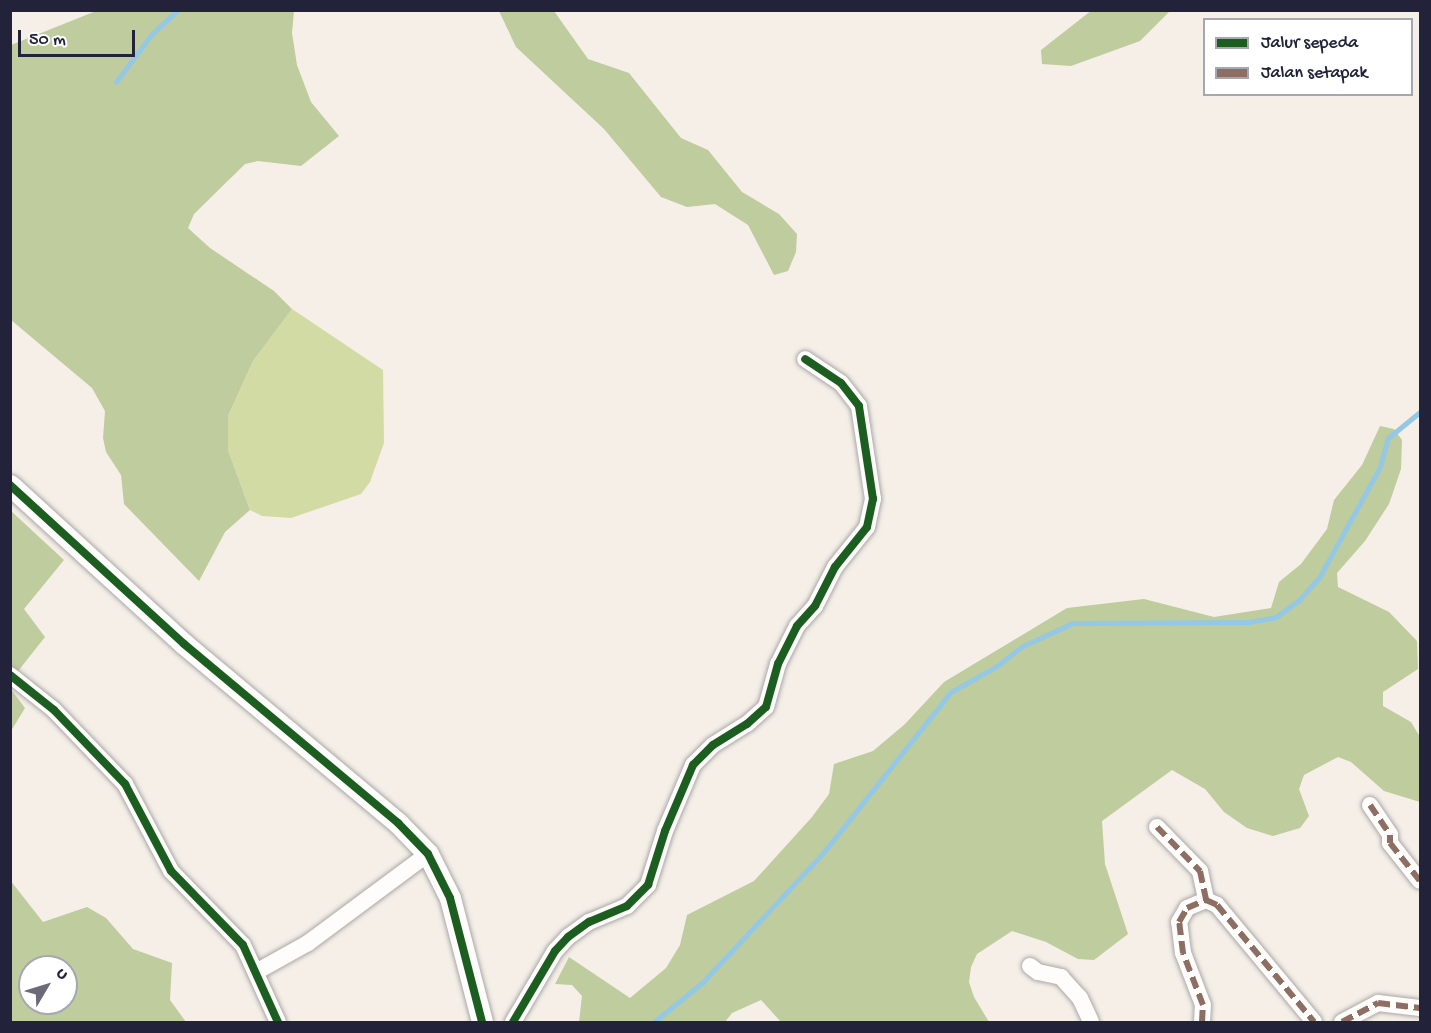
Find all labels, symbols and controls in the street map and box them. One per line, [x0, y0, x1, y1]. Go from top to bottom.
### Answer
scale bar [21, 18, 138, 56]
legend [1203, 18, 1413, 96]
text: 50 m [29, 30, 66, 51]
text: Jalur sepeda [1261, 33, 1358, 54]
text: Jalan setapak [1261, 63, 1367, 84]
north arrow [18, 955, 78, 1015]
text: U [51, 965, 71, 984]

